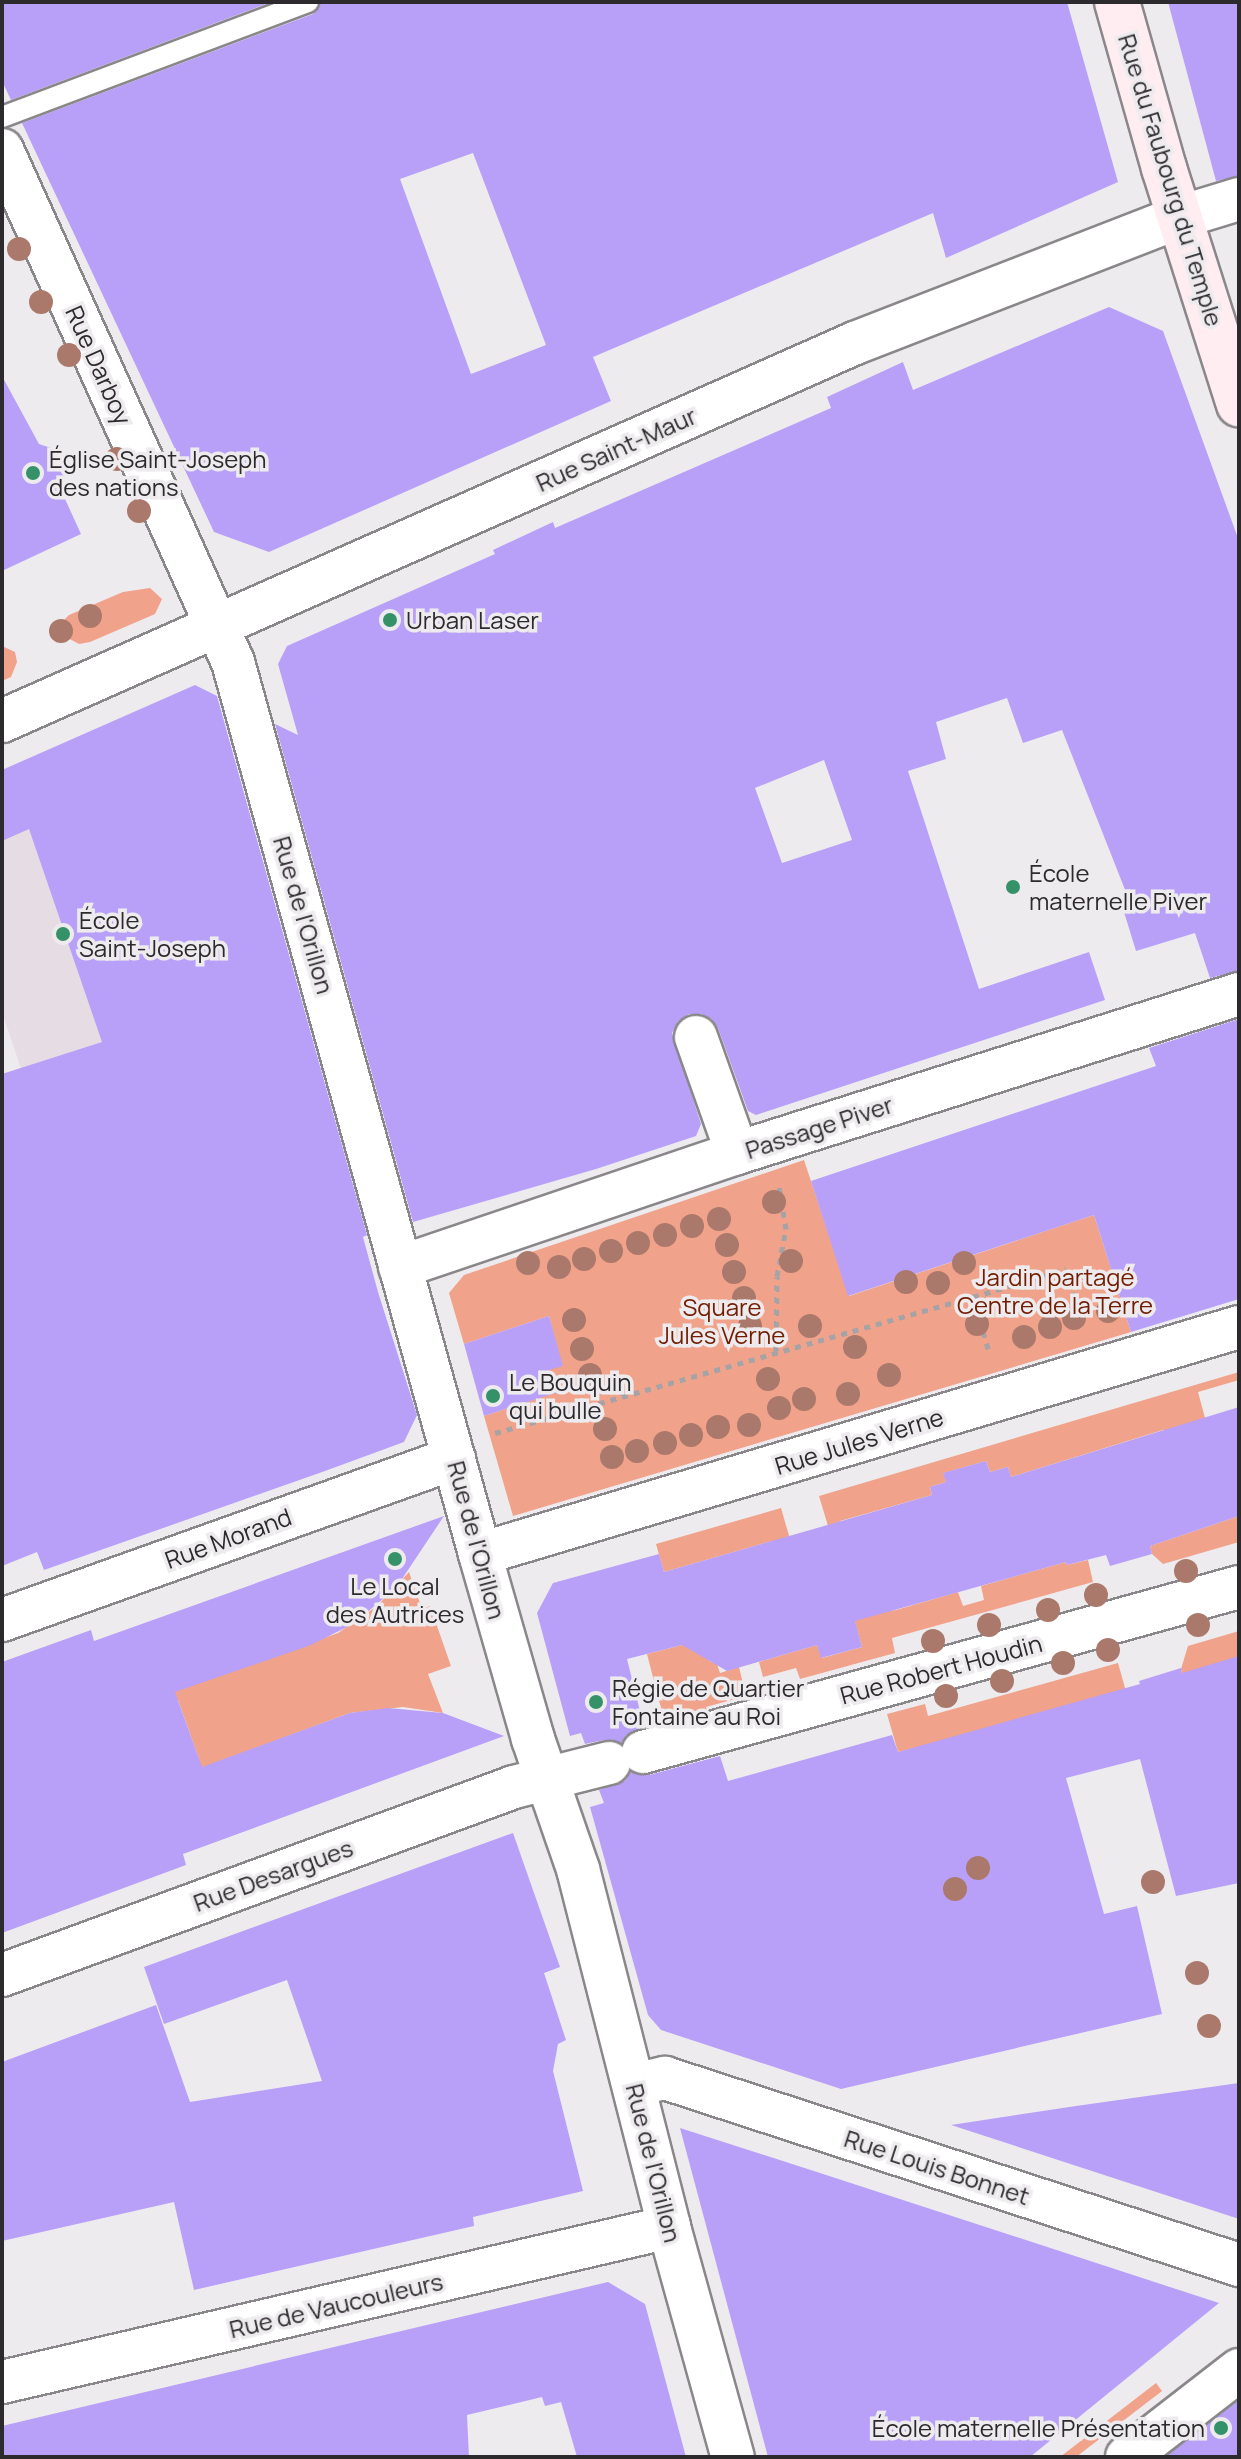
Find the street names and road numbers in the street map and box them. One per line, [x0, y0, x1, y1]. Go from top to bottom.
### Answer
street label: Rue du Faubourg du Temple [1113, 30, 1229, 330]
street label: Rue Darboy [60, 301, 138, 429]
street label: Rue Saint-Maur [531, 401, 701, 497]
street label: Rue de l'Orillon [268, 833, 340, 997]
street label: Passage Piver [742, 1090, 896, 1164]
street label: Rue Jules Verne [771, 1402, 947, 1480]
street label: Rue de l'Orillon [442, 1458, 512, 1622]
street label: Rue Morand [161, 1502, 295, 1574]
street label: Rue Robert Houdin [837, 1628, 1045, 1710]
street label: Rue Desargues [189, 1833, 357, 1917]
street label: Rue de l'Orillon [620, 2081, 688, 2245]
street label: Rue Louis Bonnet [841, 2123, 1033, 2211]
street label: Rue de Vaucouleurs [226, 2266, 446, 2344]

